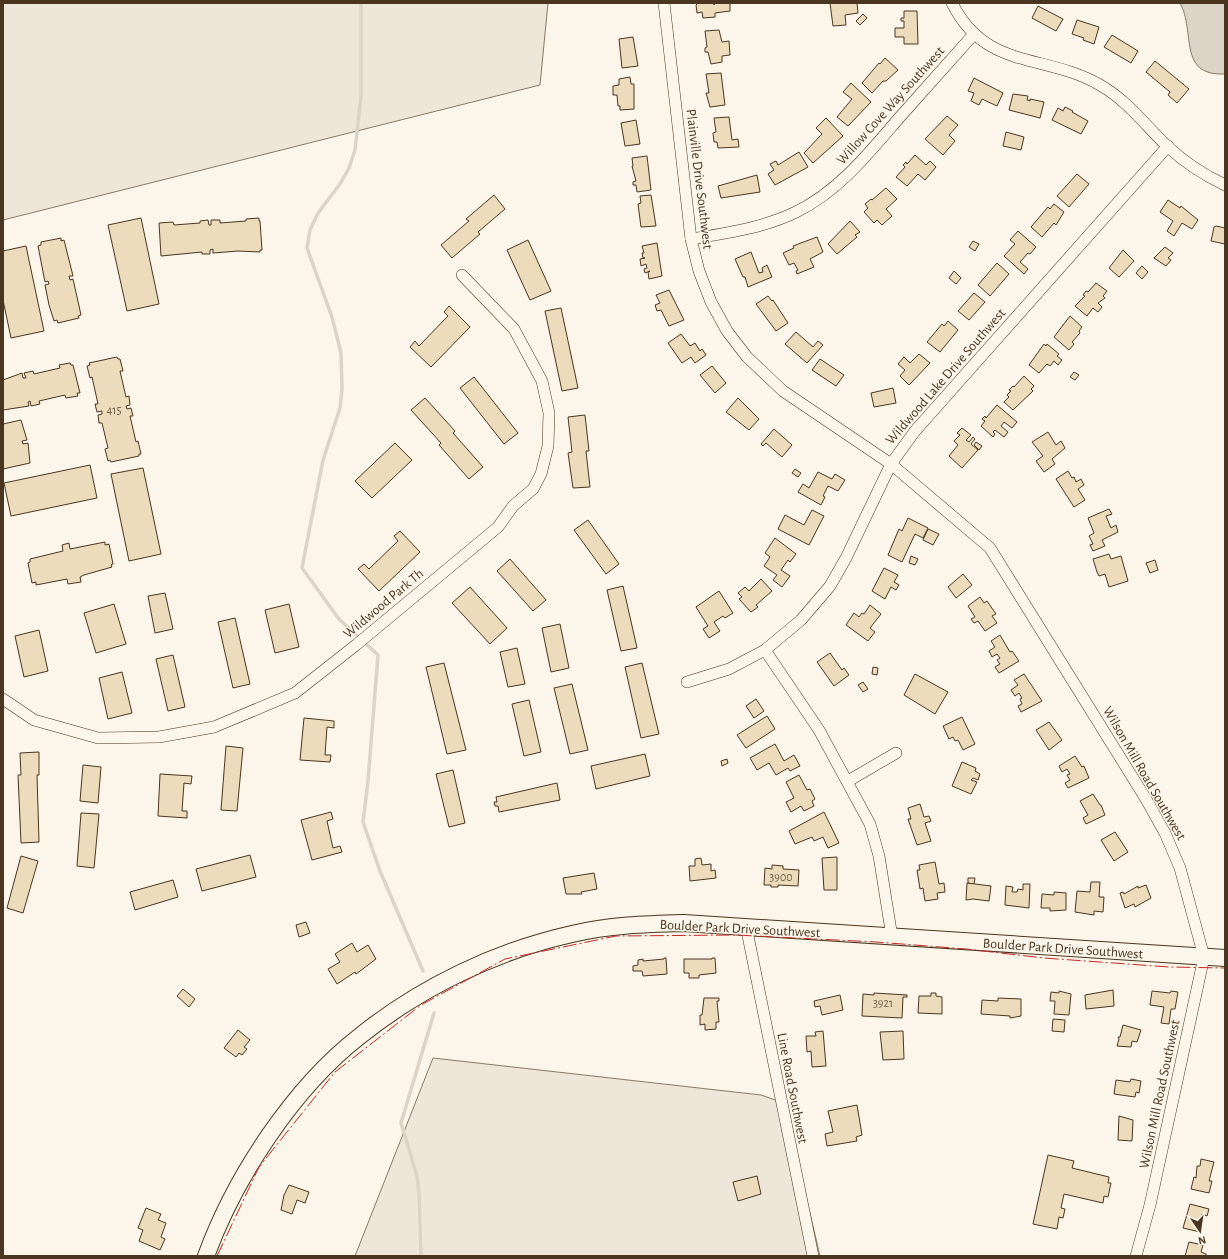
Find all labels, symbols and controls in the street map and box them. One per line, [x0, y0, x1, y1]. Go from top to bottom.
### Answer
street label: Willow Cove Way Southwest [834, 44, 947, 167]
street label: Plainville Drive Southwest [683, 108, 715, 251]
street label: Wildwood Lake Drive Southwest [883, 306, 1009, 447]
house number: 415 [107, 404, 121, 416]
street label: Wildwood Park Th [341, 566, 426, 641]
street label: Wilson Mill Road Southwest [1100, 704, 1188, 843]
house number: 3900 [769, 871, 793, 883]
street label: Boulder Park Drive Southwest [659, 918, 821, 940]
street label: Boulder Park Drive Southwest [982, 936, 1144, 962]
house number: 3921 [873, 997, 893, 1009]
street label: Wilson Mill Road Southwest [1137, 1018, 1183, 1170]
street label: Line Road Southwest [774, 1032, 810, 1145]
north arrow [1180, 1211, 1220, 1251]
text: N [1197, 1234, 1207, 1246]

